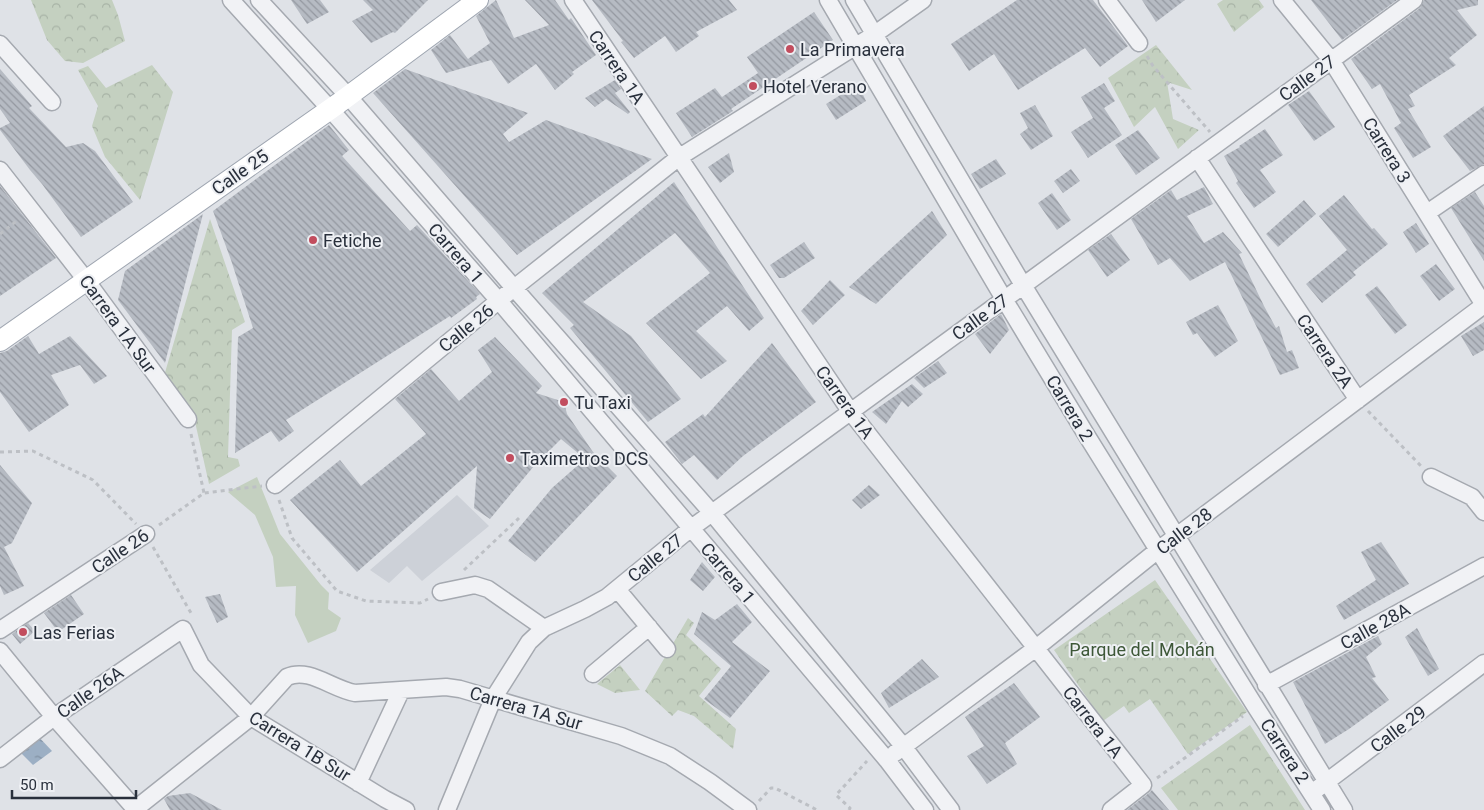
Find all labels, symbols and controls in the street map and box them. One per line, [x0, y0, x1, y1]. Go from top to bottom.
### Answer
street label: Carrera 1A [585, 26, 650, 108]
place label: La Primavera [800, 39, 905, 60]
marker: La Primavera [784, 43, 796, 55]
street label: Calle 27 [1275, 51, 1339, 105]
place label: Hotel Verano [763, 76, 867, 97]
marker: Hotel Verano [747, 80, 759, 92]
street label: Carrera 3 [1359, 113, 1415, 187]
street label: Calle 25 [208, 145, 272, 199]
street label: Carrera 1 [424, 218, 488, 288]
place label: Fetiche [323, 230, 381, 251]
marker: Fetiche [307, 234, 319, 246]
street label: Carrera 1A Sur [75, 271, 161, 377]
street label: Calle 27 [948, 290, 1012, 344]
street label: Calle 26 [434, 300, 498, 356]
street label: Carrera 2A [1293, 310, 1358, 392]
street label: Carrera 1A [812, 361, 879, 443]
street label: Carrera 2 [1042, 371, 1098, 445]
place label: Tu Taxi [574, 392, 631, 413]
marker: Tu Taxi [558, 396, 570, 408]
place label: Taximetros DCS [520, 448, 649, 469]
marker: Taximetros DCS [504, 452, 516, 464]
street label: Calle 28 [1152, 503, 1216, 559]
street label: Calle 26 [87, 524, 153, 578]
street label: Calle 27 [623, 530, 687, 586]
street label: Carrera 1 [696, 538, 760, 608]
street label: Calle 28A [1337, 598, 1414, 654]
place label: Las Ferias [33, 622, 115, 643]
marker: Las Ferias [17, 626, 29, 638]
park label: Parque del Mohán [1069, 639, 1215, 660]
street label: Calle 26A [53, 661, 127, 722]
street label: Carrera 1A Sur [467, 682, 585, 734]
street label: Carrera 1A [1059, 682, 1128, 762]
street label: Calle 29 [1366, 701, 1430, 757]
street label: Carrera 1B Sur [245, 706, 355, 786]
street label: Carrera 2 [1256, 715, 1314, 787]
scale bar [12, 768, 136, 800]
text: 50 m [20, 776, 54, 794]

